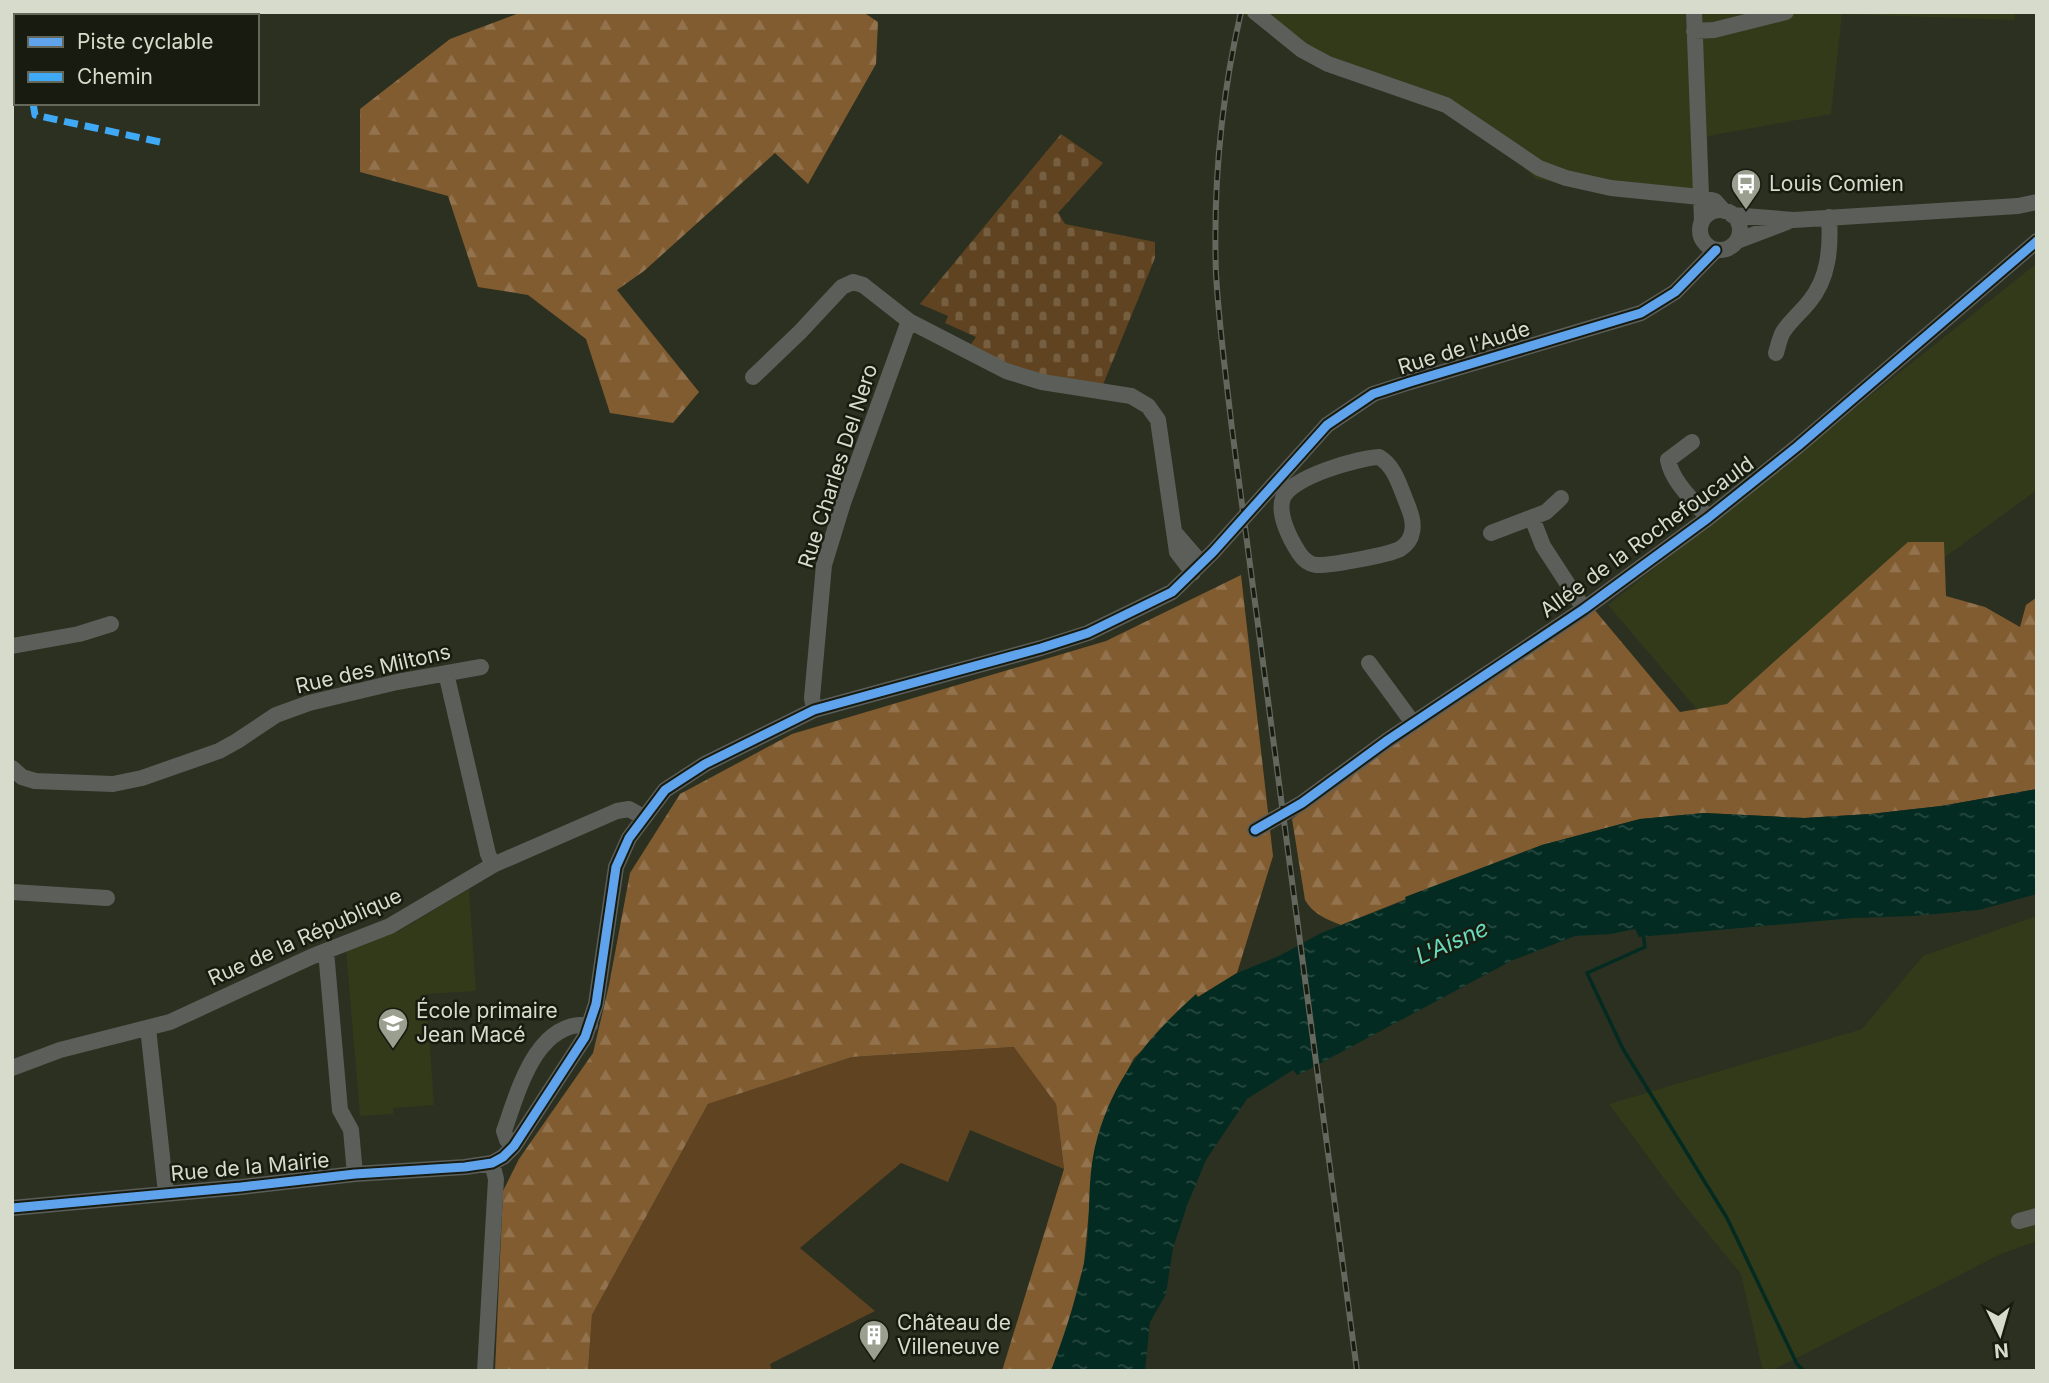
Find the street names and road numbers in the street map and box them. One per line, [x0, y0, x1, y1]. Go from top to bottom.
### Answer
street label: Rue de l'Aude [1395, 316, 1533, 379]
street label: Rue Charles Del Nero [793, 361, 882, 571]
street label: Allée de la Rochefoucauld [1535, 451, 1758, 622]
street label: Rue des Miltons [293, 639, 453, 699]
street label: Rue de la République [204, 883, 405, 990]
street label: Rue de la Mairie [170, 1147, 330, 1186]

